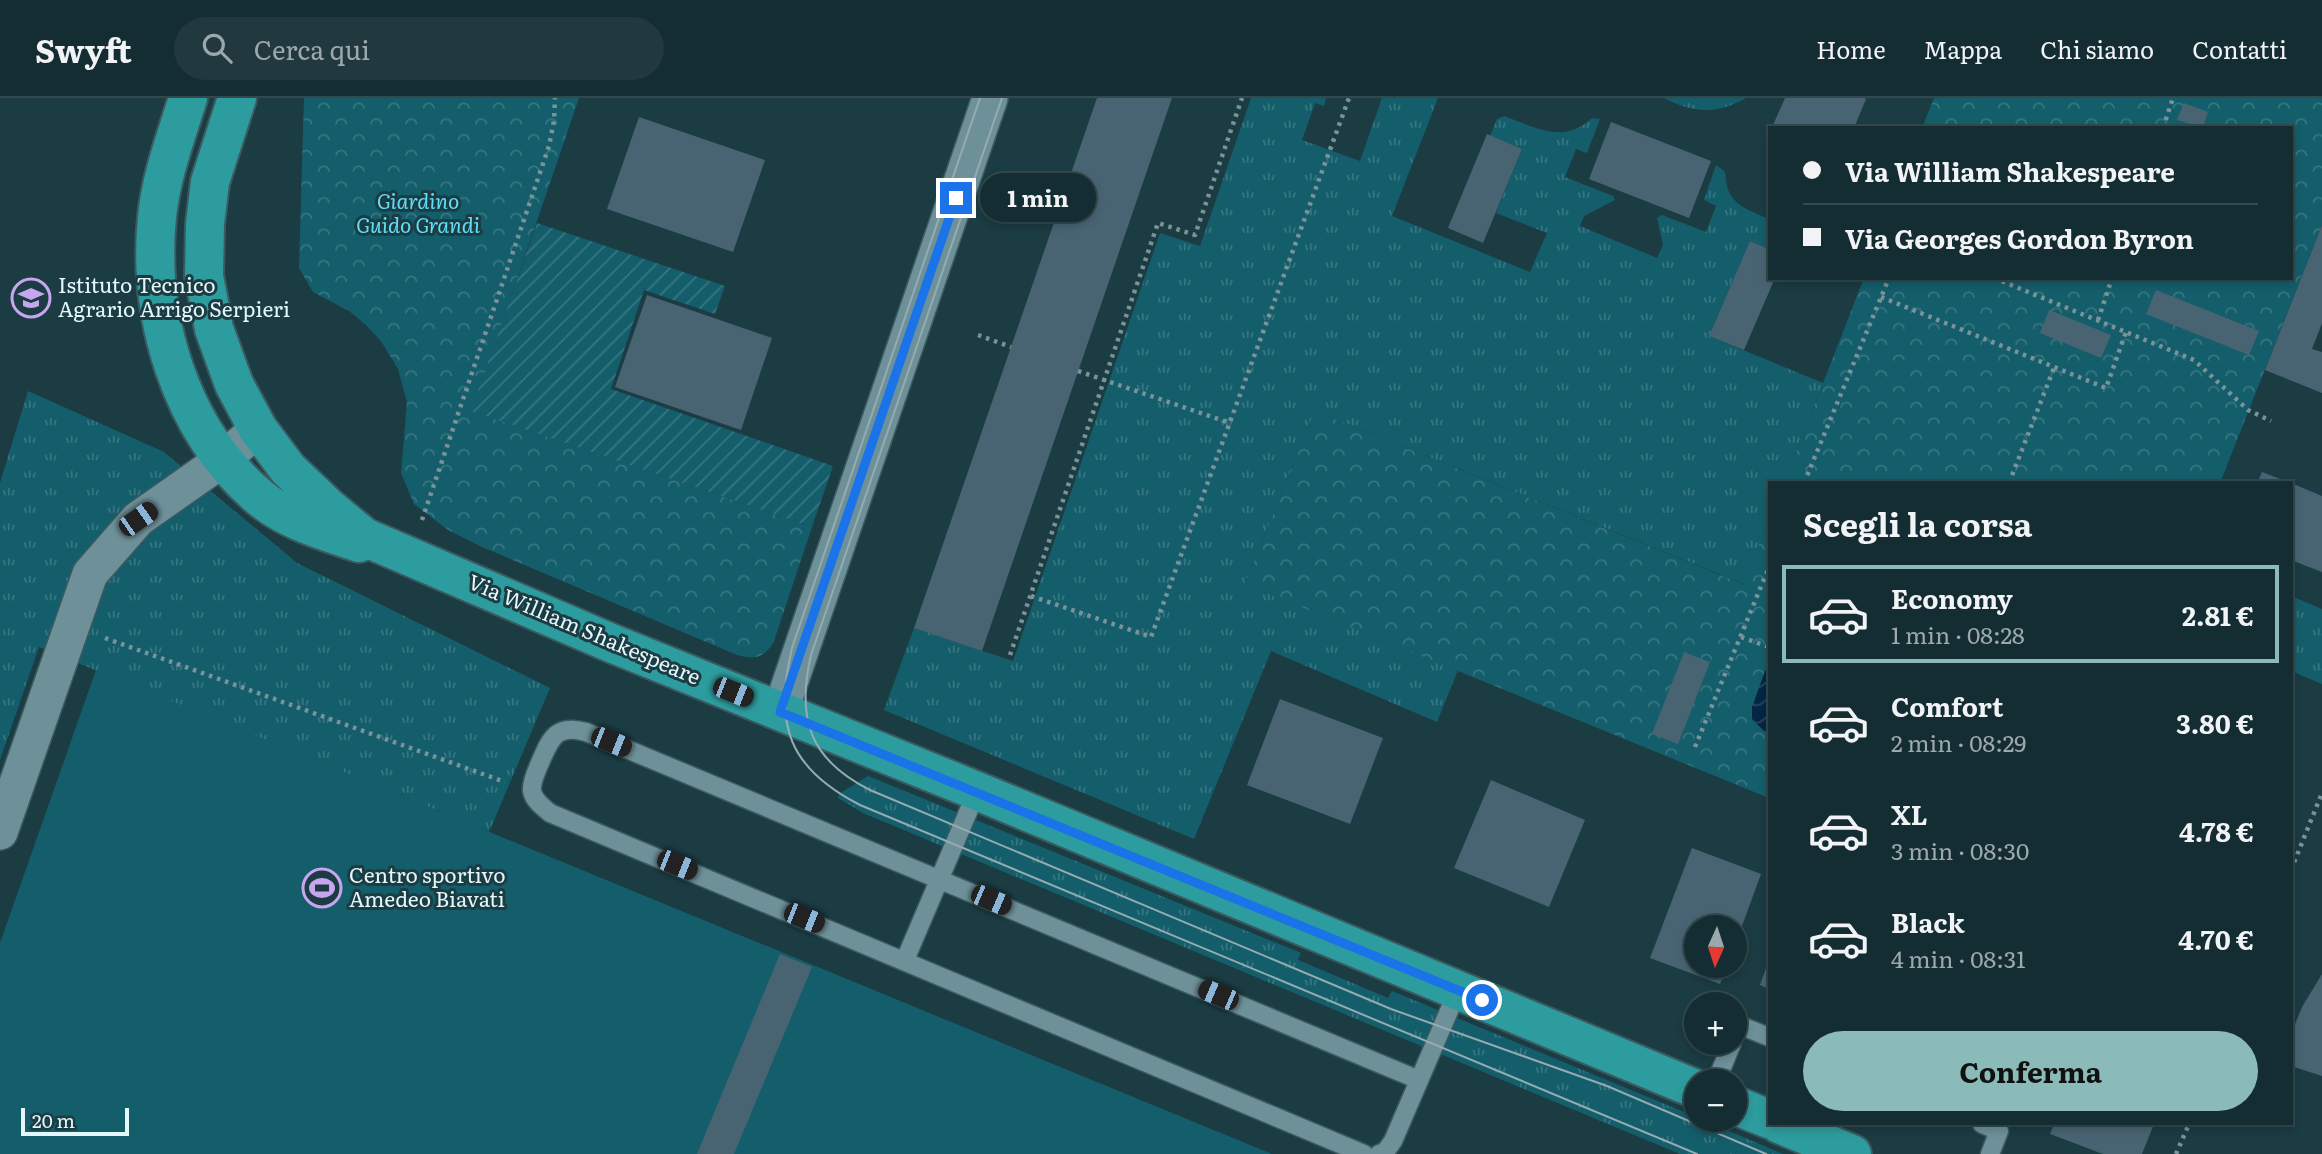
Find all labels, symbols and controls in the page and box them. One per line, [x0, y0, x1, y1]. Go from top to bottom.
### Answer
search box [174, 17, 664, 80]
text: Swyft [35, 24, 132, 73]
icon: search [198, 29, 236, 67]
text: Cerca qui [254, 29, 370, 68]
text: Home [1816, 31, 1886, 66]
text: Mappa [1924, 31, 2002, 66]
text: Chi siamo [2040, 31, 2154, 66]
text: Contatti [2192, 31, 2287, 66]
text: Via William Shakespeare [1845, 151, 2175, 190]
callout: 1 min [981, 174, 1096, 222]
text: 1 min [1007, 180, 1069, 214]
route end [940, 182, 972, 214]
park label: Giardino Guido Grandi [356, 184, 481, 239]
text: Via Georges Gordon Byron [1845, 218, 2194, 257]
place label: Istituto Tecnico Agrario Arrigo Serpieri [58, 268, 290, 323]
school or university icon: Istituto Tecnico Agrario Arrigo Serpieri [10, 277, 52, 319]
car [115, 498, 162, 540]
text: Scegli la corsa [1803, 499, 2032, 547]
street label: Via William Shakespeare [464, 565, 706, 691]
text: Economy [1891, 578, 2013, 617]
icon: car [1807, 583, 1870, 646]
text: 2.81 € [2182, 595, 2254, 634]
text: 1 min · 08:28 [1891, 617, 2025, 651]
car [710, 674, 757, 710]
text: Comfort [1891, 686, 2003, 725]
icon: car [1807, 691, 1870, 754]
text: 3.80 € [2176, 703, 2254, 742]
car [588, 724, 635, 760]
text: 2 min · 08:29 [1891, 725, 2026, 759]
text: XL [1891, 794, 1928, 833]
icon: car [1807, 799, 1870, 862]
text: 4.78 € [2179, 811, 2254, 850]
text: 3 min · 08:30 [1891, 833, 2029, 867]
car [654, 847, 701, 883]
place label: Centro sportivo Amedeo Biavati [349, 858, 505, 913]
sports icon: Centro sportivo Amedeo Biavati [301, 867, 343, 909]
car [968, 882, 1015, 918]
car [781, 900, 828, 936]
text: Black [1891, 902, 1965, 941]
icon: car [1807, 907, 1870, 970]
north arrow [1684, 915, 1746, 978]
map controls [1684, 915, 1747, 1132]
text: 4.70 € [2178, 919, 2254, 958]
text: 4 min · 08:31 [1891, 941, 2026, 975]
car [1195, 977, 1242, 1013]
route start [1466, 984, 1498, 1016]
button: + [1684, 992, 1747, 1055]
button: Conferma [1803, 1031, 2258, 1111]
button: − [1684, 1069, 1747, 1132]
scale bar [21, 1105, 130, 1137]
text: 20 m [32, 1106, 75, 1134]

